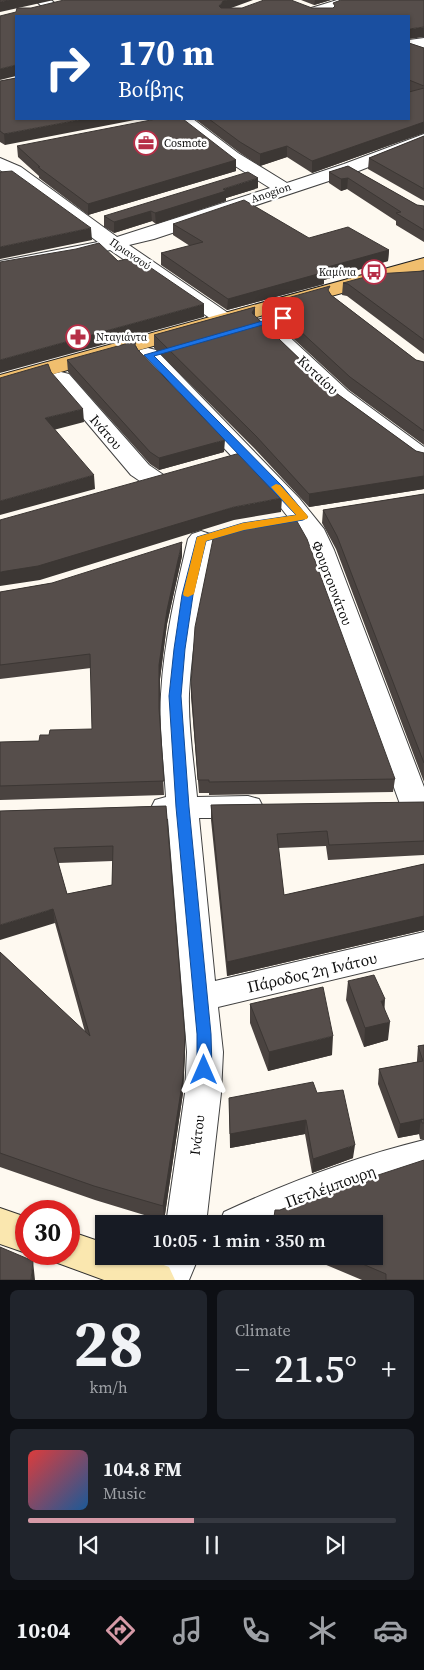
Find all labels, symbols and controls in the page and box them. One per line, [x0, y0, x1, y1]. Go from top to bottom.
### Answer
text: 170 m [118, 29, 214, 77]
icon: right [35, 35, 100, 100]
text: Βοίβης [118, 74, 184, 104]
office icon: Cosmote [133, 130, 159, 156]
place label: Cosmote [164, 136, 207, 151]
street label: Anogion [249, 179, 293, 207]
street label: Πριανσού [106, 235, 154, 273]
bus stop icon: Καμίνια [361, 259, 387, 285]
place label: Καμίνια [319, 265, 356, 280]
pin [262, 297, 304, 339]
icon: arrive [269, 304, 297, 332]
pharmacy icon: Νταγιάντα [65, 324, 91, 350]
place label: Νταγιάντα [96, 330, 147, 345]
street label: Κυταίου [293, 351, 343, 399]
street label: Ινάτου [85, 410, 127, 454]
street label: Φουρτουνάτου [307, 538, 357, 628]
street label: Πάροδος 2η Ινάτου [245, 946, 379, 998]
position arrow [177, 1043, 229, 1095]
street label: Ινάτου [185, 1114, 209, 1156]
street label: Πετλέμπουρη [282, 1159, 378, 1213]
speed limit sign: 30 [15, 1200, 80, 1265]
text: 10:05 · 1 min · 350 m [152, 1227, 326, 1253]
text: 28 [73, 1299, 144, 1388]
text: Climate [235, 1319, 291, 1341]
text: 21.5° [274, 1343, 357, 1395]
text: − [235, 1350, 250, 1388]
text: + [381, 1350, 396, 1388]
text: km/h [89, 1376, 128, 1398]
text: 104.8 FM [103, 1456, 182, 1482]
text: Music [103, 1482, 146, 1504]
icon: previous [75, 1531, 103, 1559]
icon: pause [198, 1531, 226, 1559]
icon: next [321, 1531, 349, 1559]
icon: directions [103, 1613, 138, 1648]
icon: music [170, 1613, 205, 1648]
icon: phone [238, 1613, 273, 1648]
icon: climate [305, 1613, 340, 1648]
icon: car [373, 1613, 408, 1648]
text: 10:04 [16, 1615, 71, 1645]

